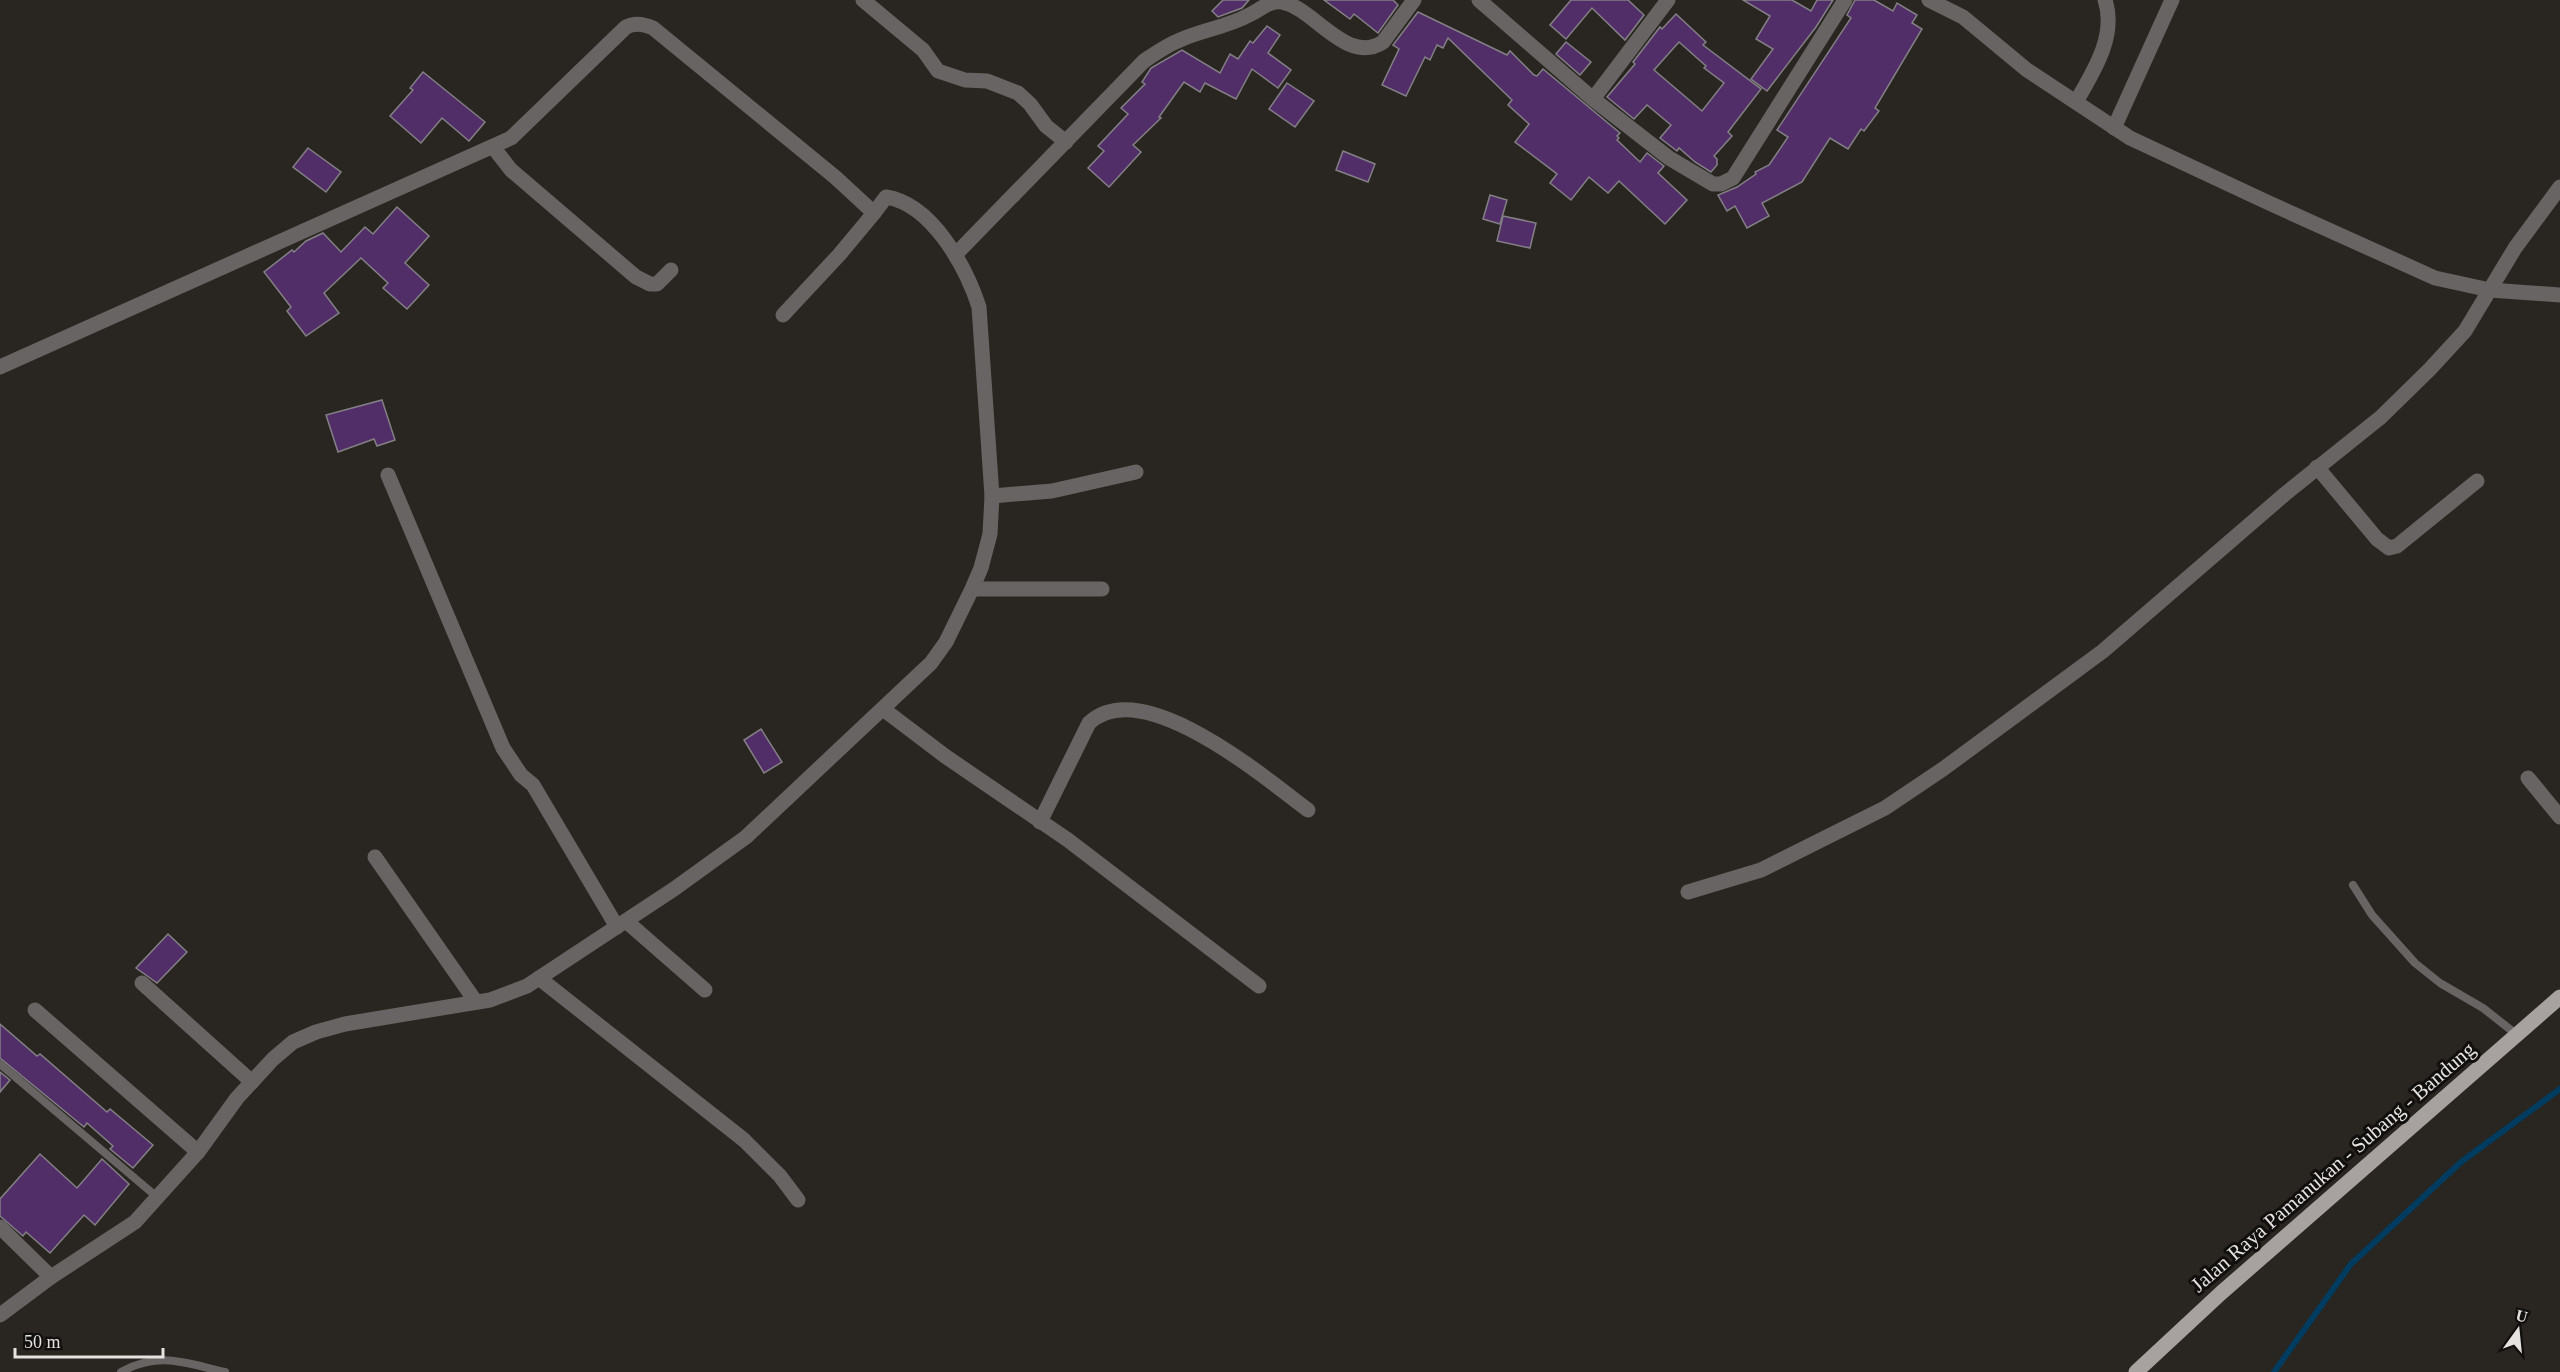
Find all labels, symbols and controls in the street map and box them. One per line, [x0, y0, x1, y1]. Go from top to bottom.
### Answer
street label: Jalan Raya Pamanukan - Subang - Bandung [2186, 1037, 2480, 1297]
north arrow [2488, 1300, 2548, 1360]
text: U [2514, 1306, 2530, 1326]
scale bar [15, 1321, 164, 1359]
text: 50 m [24, 1332, 61, 1352]

